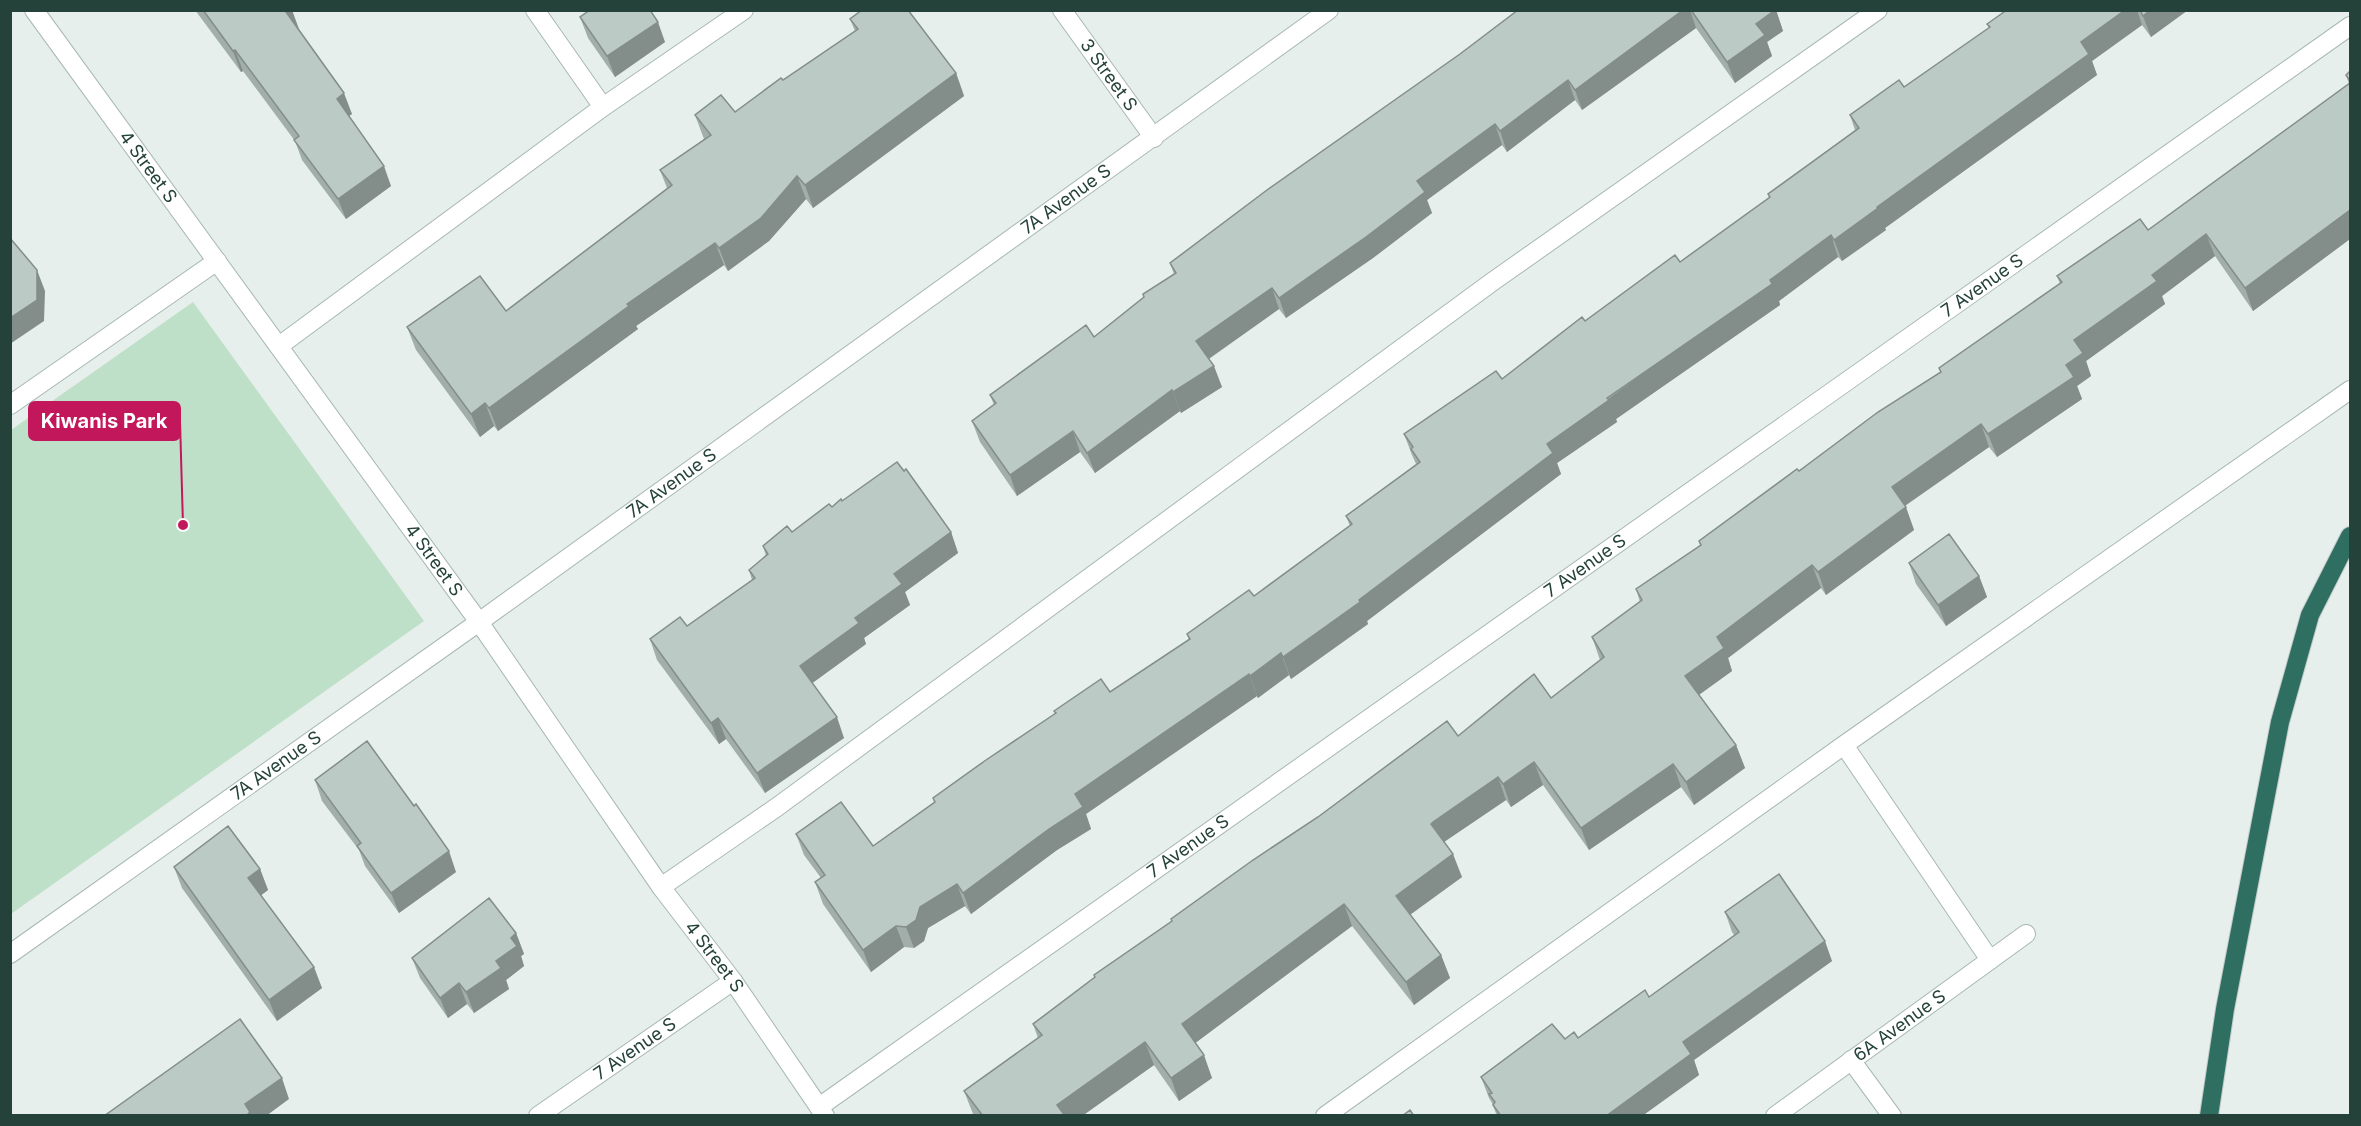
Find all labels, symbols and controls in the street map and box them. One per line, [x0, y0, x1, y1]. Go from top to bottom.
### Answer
street label: 3 Street S [1076, 35, 1142, 115]
street label: 4 Street S [115, 126, 182, 207]
street label: 7A Avenue S [1017, 160, 1115, 238]
street label: 7 Avenue S [1937, 249, 2027, 321]
callout: Kiwanis Park [29, 402, 180, 440]
text: Kiwanis Park [41, 409, 168, 433]
street label: 7A Avenue S [622, 444, 720, 522]
street label: 4 Street S [401, 519, 468, 600]
street label: 7 Avenue S [1540, 530, 1630, 602]
street label: 7A Avenue S [227, 726, 325, 804]
street label: 7 Avenue S [1143, 810, 1233, 882]
street label: 4 Street S [681, 917, 749, 996]
street label: 6A Avenue S [1849, 985, 1949, 1066]
street label: 7 Avenue S [590, 1013, 680, 1084]

